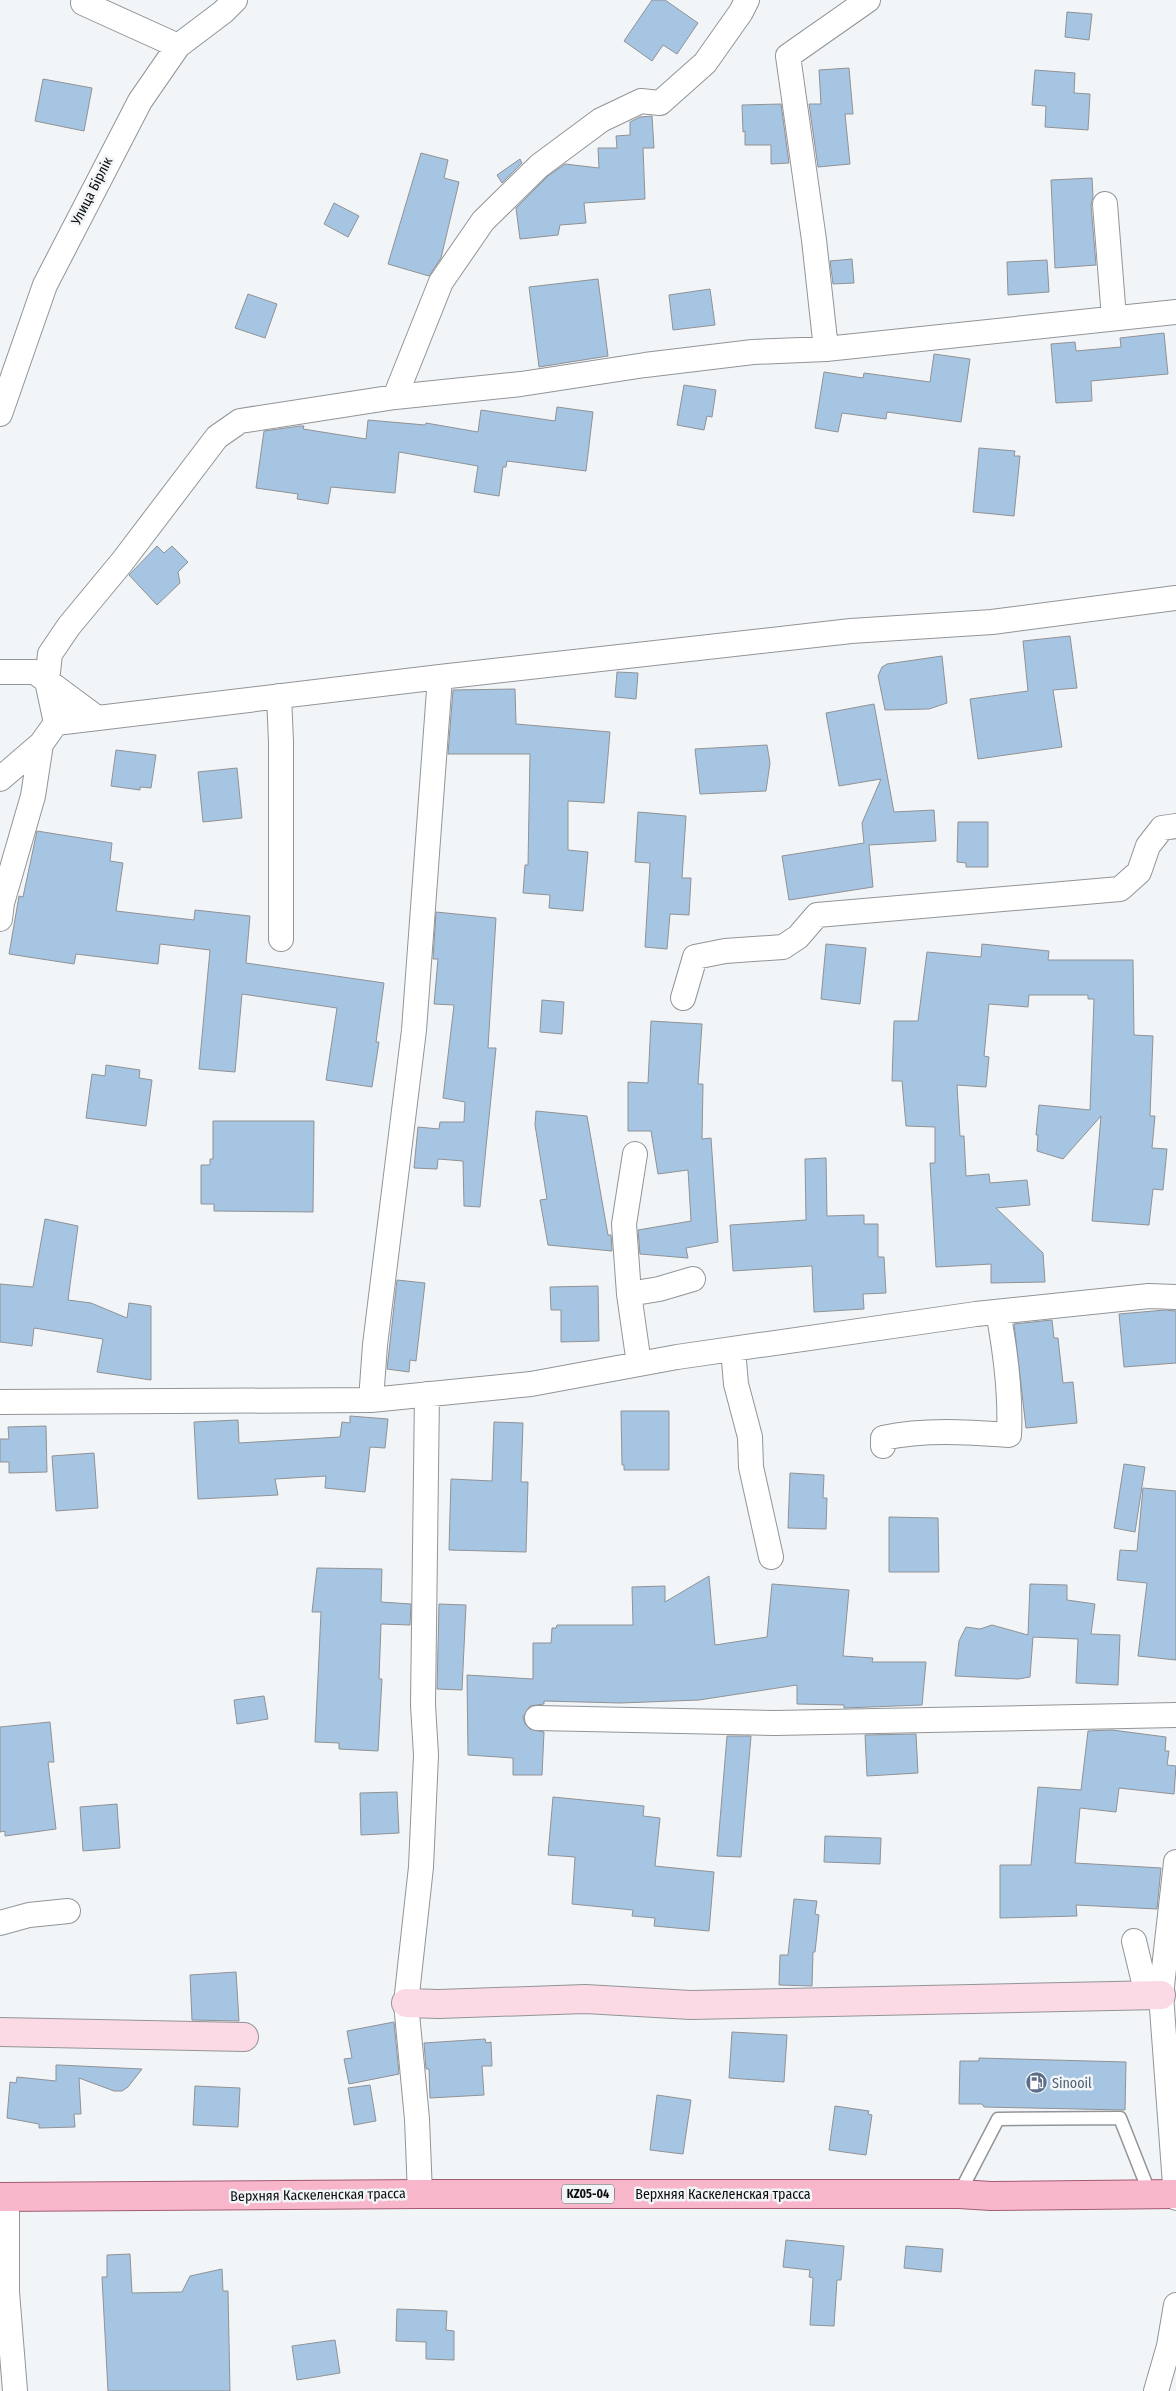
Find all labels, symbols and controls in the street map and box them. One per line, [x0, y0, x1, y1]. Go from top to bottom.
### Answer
street label: Улица Бірлік [67, 154, 117, 229]
fuel station icon: Sinooil [1024, 2071, 1048, 2095]
place label: Sinooil [1052, 2075, 1092, 2092]
road number: KZ05-04 [562, 2184, 614, 2204]
street label: Верхняя Каскеленская трасса [230, 2185, 406, 2205]
street label: Верхняя Каскеленская трасса [635, 2186, 811, 2203]

